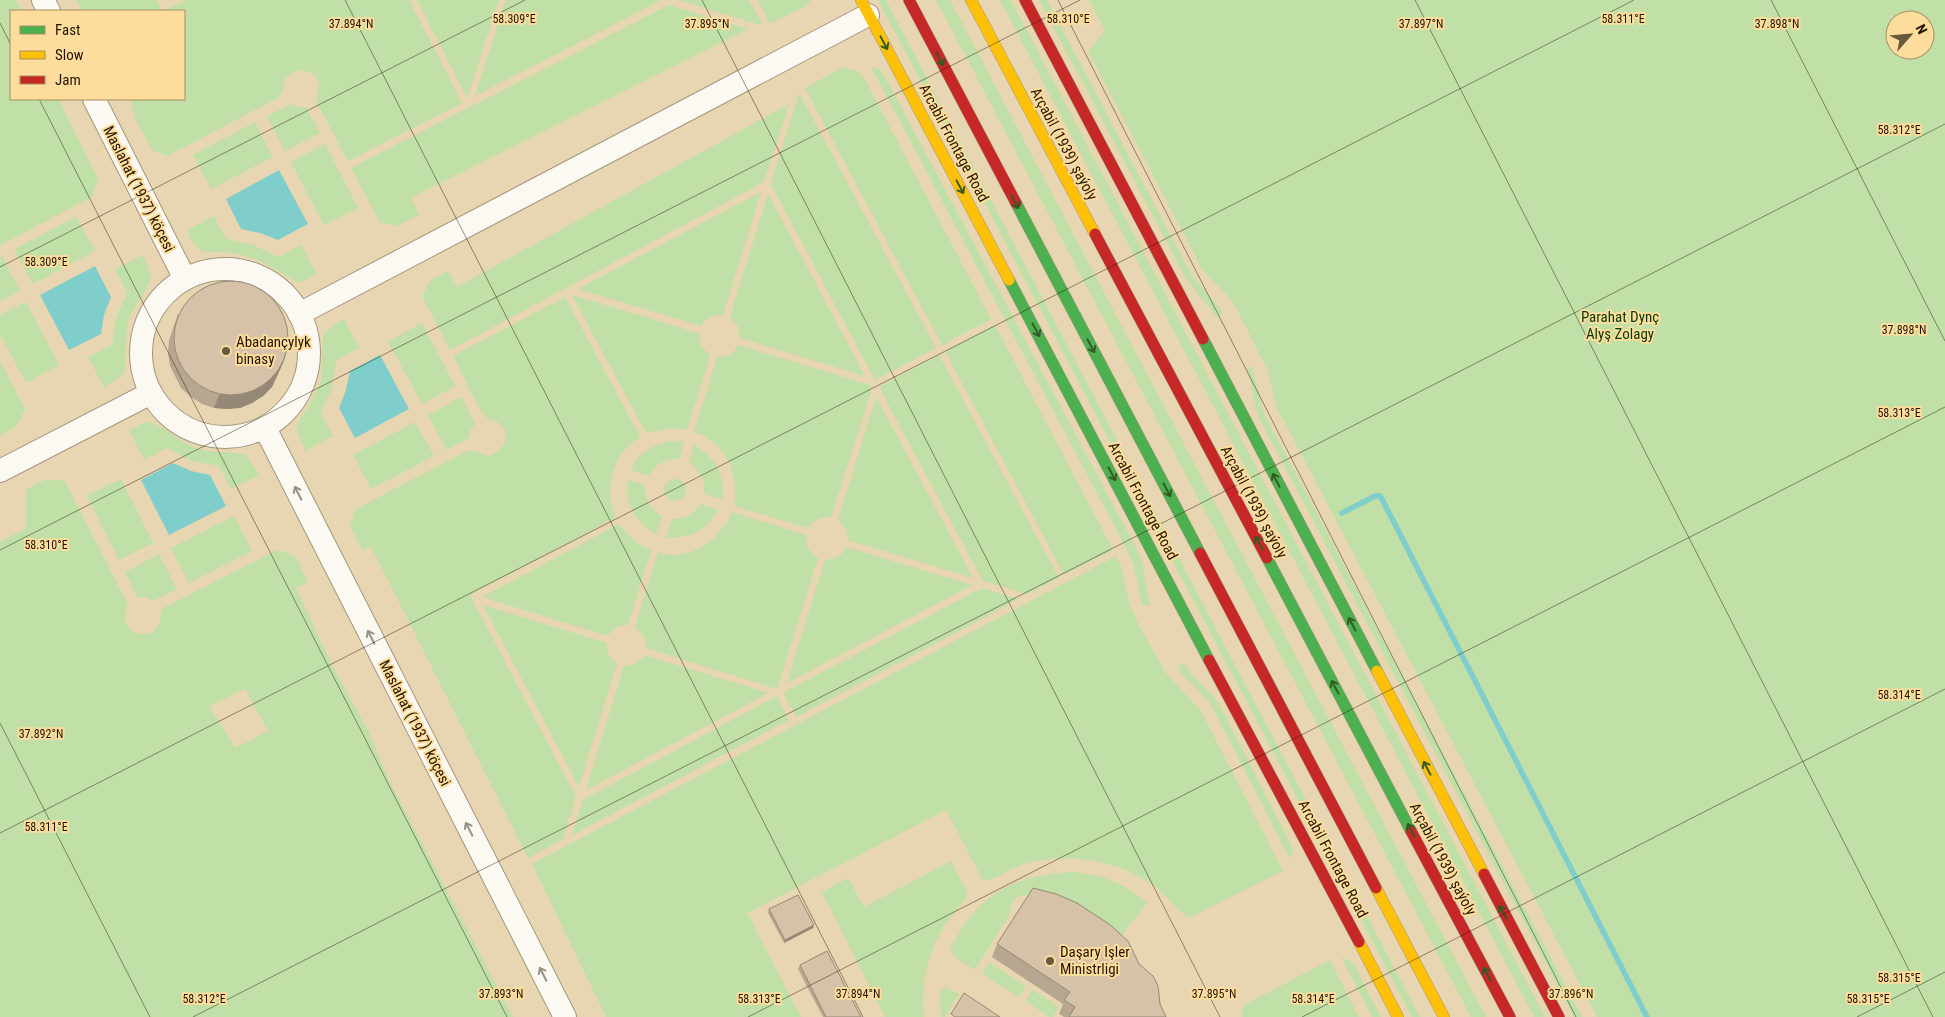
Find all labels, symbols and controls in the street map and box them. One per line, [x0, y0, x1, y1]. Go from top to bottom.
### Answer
legend [10, 10, 185, 100]
north arrow [1885, 10, 1935, 60]
text: 58.309°E [492, 12, 536, 26]
text: 58.310°E [1046, 12, 1090, 26]
text: 58.311°E [1601, 12, 1645, 26]
text: 37.894°N [329, 17, 373, 31]
text: 37.895°N [685, 17, 729, 31]
text: 37.897°N [1399, 17, 1443, 31]
text: 37.898°N [1755, 17, 1799, 31]
text: Fast [55, 21, 80, 39]
text: N [1913, 22, 1931, 37]
one-way arrow [880, 35, 889, 50]
text: Slow [55, 46, 84, 64]
one-way arrow [935, 51, 945, 66]
text: Jam [55, 71, 81, 89]
street label: Arcabil Frontage Road [915, 81, 993, 205]
street label: Arçabil (1939) şaýoly [1027, 85, 1101, 203]
street label: Maslahat (1937) köçesi [99, 123, 179, 255]
text: 58.312°E [1877, 123, 1921, 137]
one-way arrow [956, 179, 965, 194]
one-way arrow [1010, 195, 1020, 210]
text: 58.309°E [24, 255, 68, 269]
park label: Parahat Dynç Alyş Zolagy [1581, 308, 1659, 343]
one-way arrow [1031, 323, 1041, 338]
text: 37.898°N [1882, 323, 1926, 337]
place label: Abadançylyk binasy [236, 333, 311, 368]
one-way arrow [1086, 339, 1096, 354]
marker: Abadançylyk binasy [220, 345, 232, 357]
text: 58.313°E [1877, 406, 1921, 420]
street label: Arcabil Frontage Road [1104, 439, 1182, 563]
street label: Arçabil (1939) şaýoly [1217, 443, 1291, 561]
one-way arrow [1108, 466, 1117, 481]
one-way arrow [1271, 474, 1281, 488]
one-way arrow [1163, 482, 1172, 497]
one-way arrow [293, 485, 303, 500]
one-way arrow [1254, 536, 1263, 551]
text: 58.310°E [24, 538, 68, 552]
one-way arrow [1347, 617, 1357, 632]
one-way arrow [366, 630, 376, 645]
street label: Maslahat (1937) köçesi [375, 657, 455, 789]
one-way arrow [1330, 679, 1340, 694]
text: 58.314°E [1877, 688, 1921, 702]
text: 37.892°N [19, 727, 63, 741]
one-way arrow [1422, 761, 1431, 776]
street label: Arcabil Frontage Road [1294, 797, 1372, 921]
street label: Arçabil (1939) şaýoly [1406, 800, 1480, 918]
text: 58.311°E [24, 820, 68, 834]
one-way arrow [464, 822, 473, 837]
one-way arrow [1406, 823, 1416, 838]
one-way arrow [1498, 905, 1507, 920]
place label: Daşary Işler Ministrligi [1060, 943, 1130, 978]
marker: Daşary Işler Ministrligi [1044, 955, 1056, 967]
one-way arrow [538, 966, 548, 981]
one-way arrow [1482, 967, 1491, 982]
text: 58.315°E [1877, 971, 1921, 985]
text: 37.893°N [479, 987, 523, 1001]
text: 37.894°N [836, 987, 880, 1001]
text: 37.895°N [1192, 987, 1236, 1001]
text: 37.896°N [1549, 987, 1593, 1001]
text: 58.312°E [182, 992, 226, 1006]
text: 58.313°E [737, 992, 781, 1006]
text: 58.314°E [1291, 992, 1335, 1006]
text: 58.315°E [1846, 992, 1890, 1006]

